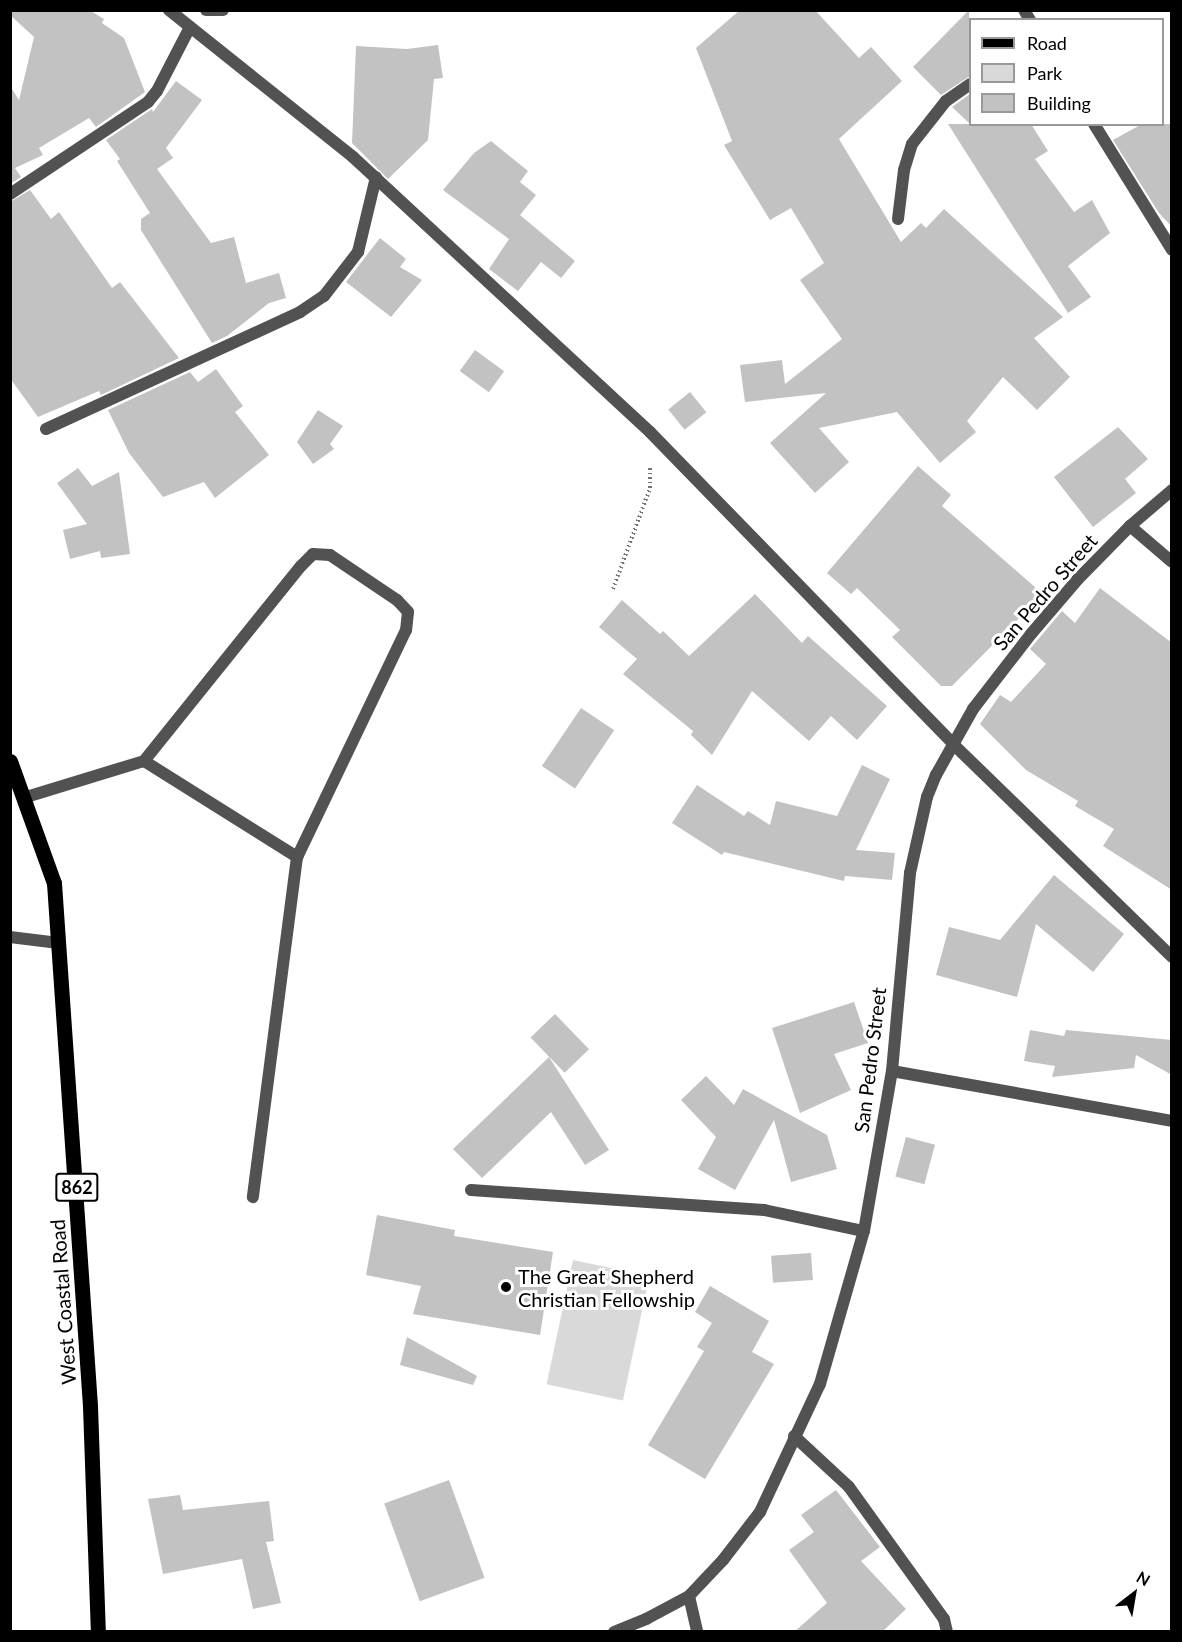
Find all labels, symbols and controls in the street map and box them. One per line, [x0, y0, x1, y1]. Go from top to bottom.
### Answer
legend [969, 18, 1164, 126]
text: Road [1027, 32, 1067, 54]
text: Park [1027, 62, 1062, 84]
text: Building [1027, 92, 1091, 114]
street label: San Pedro Street [988, 529, 1102, 655]
street label: San Pedro Street [849, 986, 891, 1134]
road number: 862 [54, 1172, 100, 1202]
street label: West Coastal Road [45, 1219, 81, 1385]
place label: The Great Shepherd Christian Fellowship [518, 1264, 695, 1311]
marker: The Great Shepherd Christian Fellowship [499, 1280, 513, 1294]
north arrow [1104, 1564, 1164, 1624]
text: N [1133, 1567, 1154, 1589]

